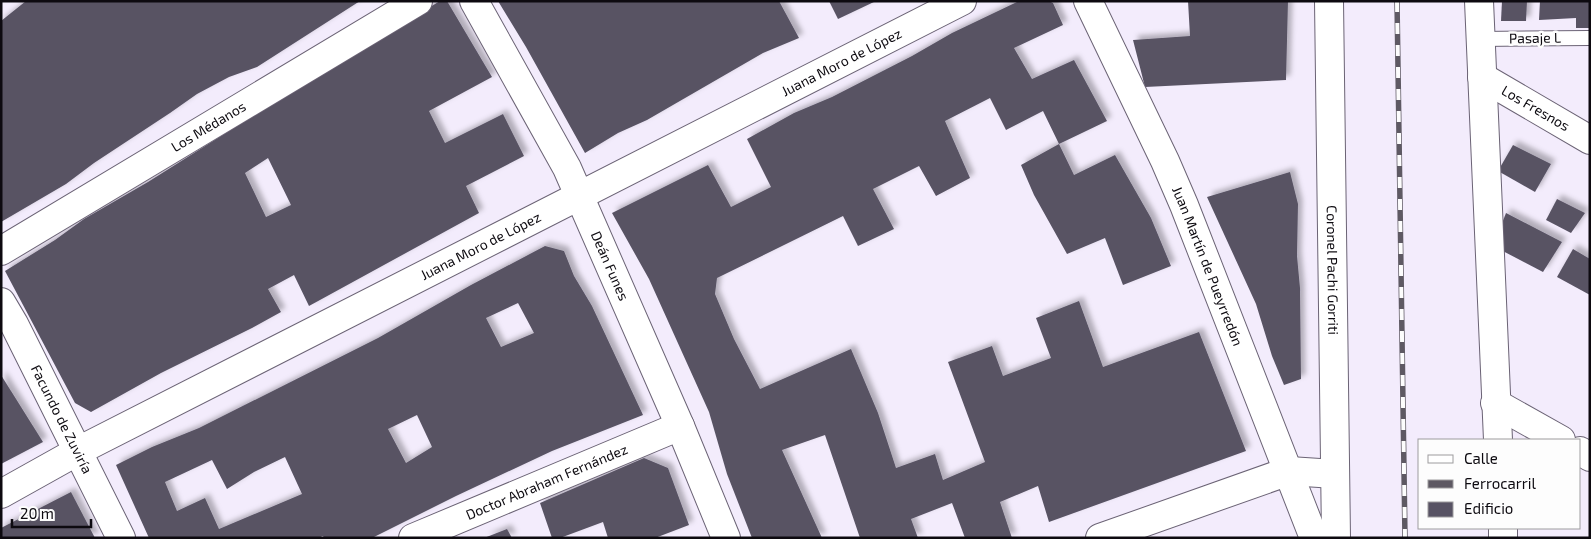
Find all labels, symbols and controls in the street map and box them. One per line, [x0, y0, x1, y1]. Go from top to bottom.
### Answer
street label: Juana Moro de López [778, 24, 904, 100]
street label: Pasaje L [1509, 29, 1561, 46]
street label: Los Fresnos [1499, 81, 1573, 134]
street label: Los Médanos [168, 97, 249, 155]
street label: Juan Martín de Pueyrredón [1169, 184, 1247, 348]
street label: Coronel Pachi Gorriti [1324, 205, 1342, 335]
street label: Juana Moro de López [417, 208, 543, 283]
street label: Deán Funes [588, 228, 633, 303]
street label: Facundo de Zuviría [28, 362, 96, 476]
legend [1418, 439, 1581, 529]
street label: Doctor Abraham Fernández [463, 440, 630, 523]
text: Calle [1464, 449, 1498, 467]
text: Ferrocarril [1464, 474, 1537, 492]
scale bar [12, 496, 91, 528]
text: Edificio [1464, 499, 1513, 517]
text: 20 m [20, 504, 54, 522]

